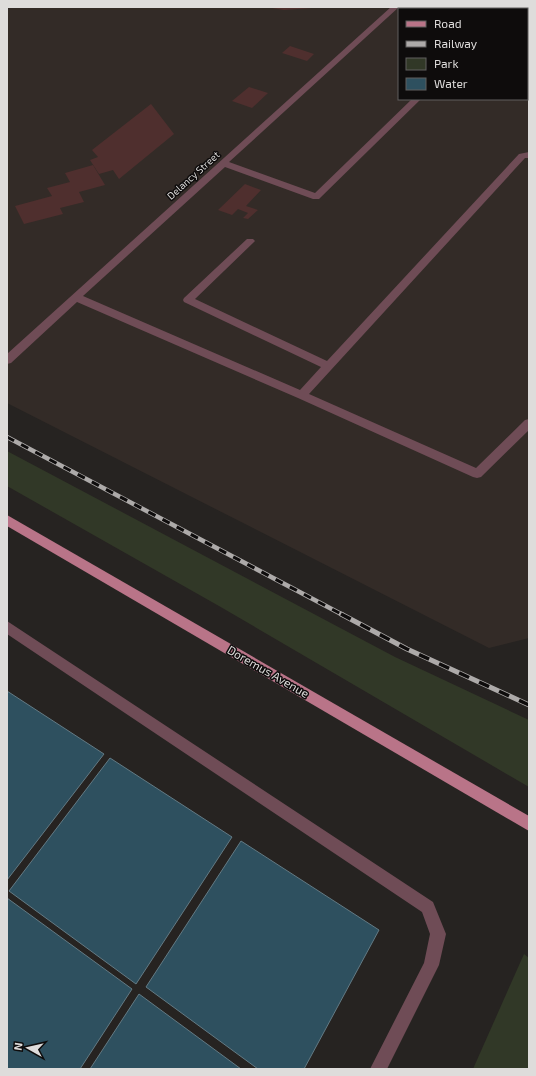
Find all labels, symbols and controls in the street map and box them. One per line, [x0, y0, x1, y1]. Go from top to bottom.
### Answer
legend [398, 8, 528, 100]
text: Road [434, 16, 462, 30]
text: Railway [434, 36, 478, 50]
text: Park [434, 56, 459, 70]
text: Water [434, 76, 468, 90]
street label: Delancy Street [164, 148, 222, 202]
street label: Doremus Avenue [225, 642, 312, 700]
north arrow [8, 1028, 48, 1068]
text: N [11, 1042, 25, 1051]

